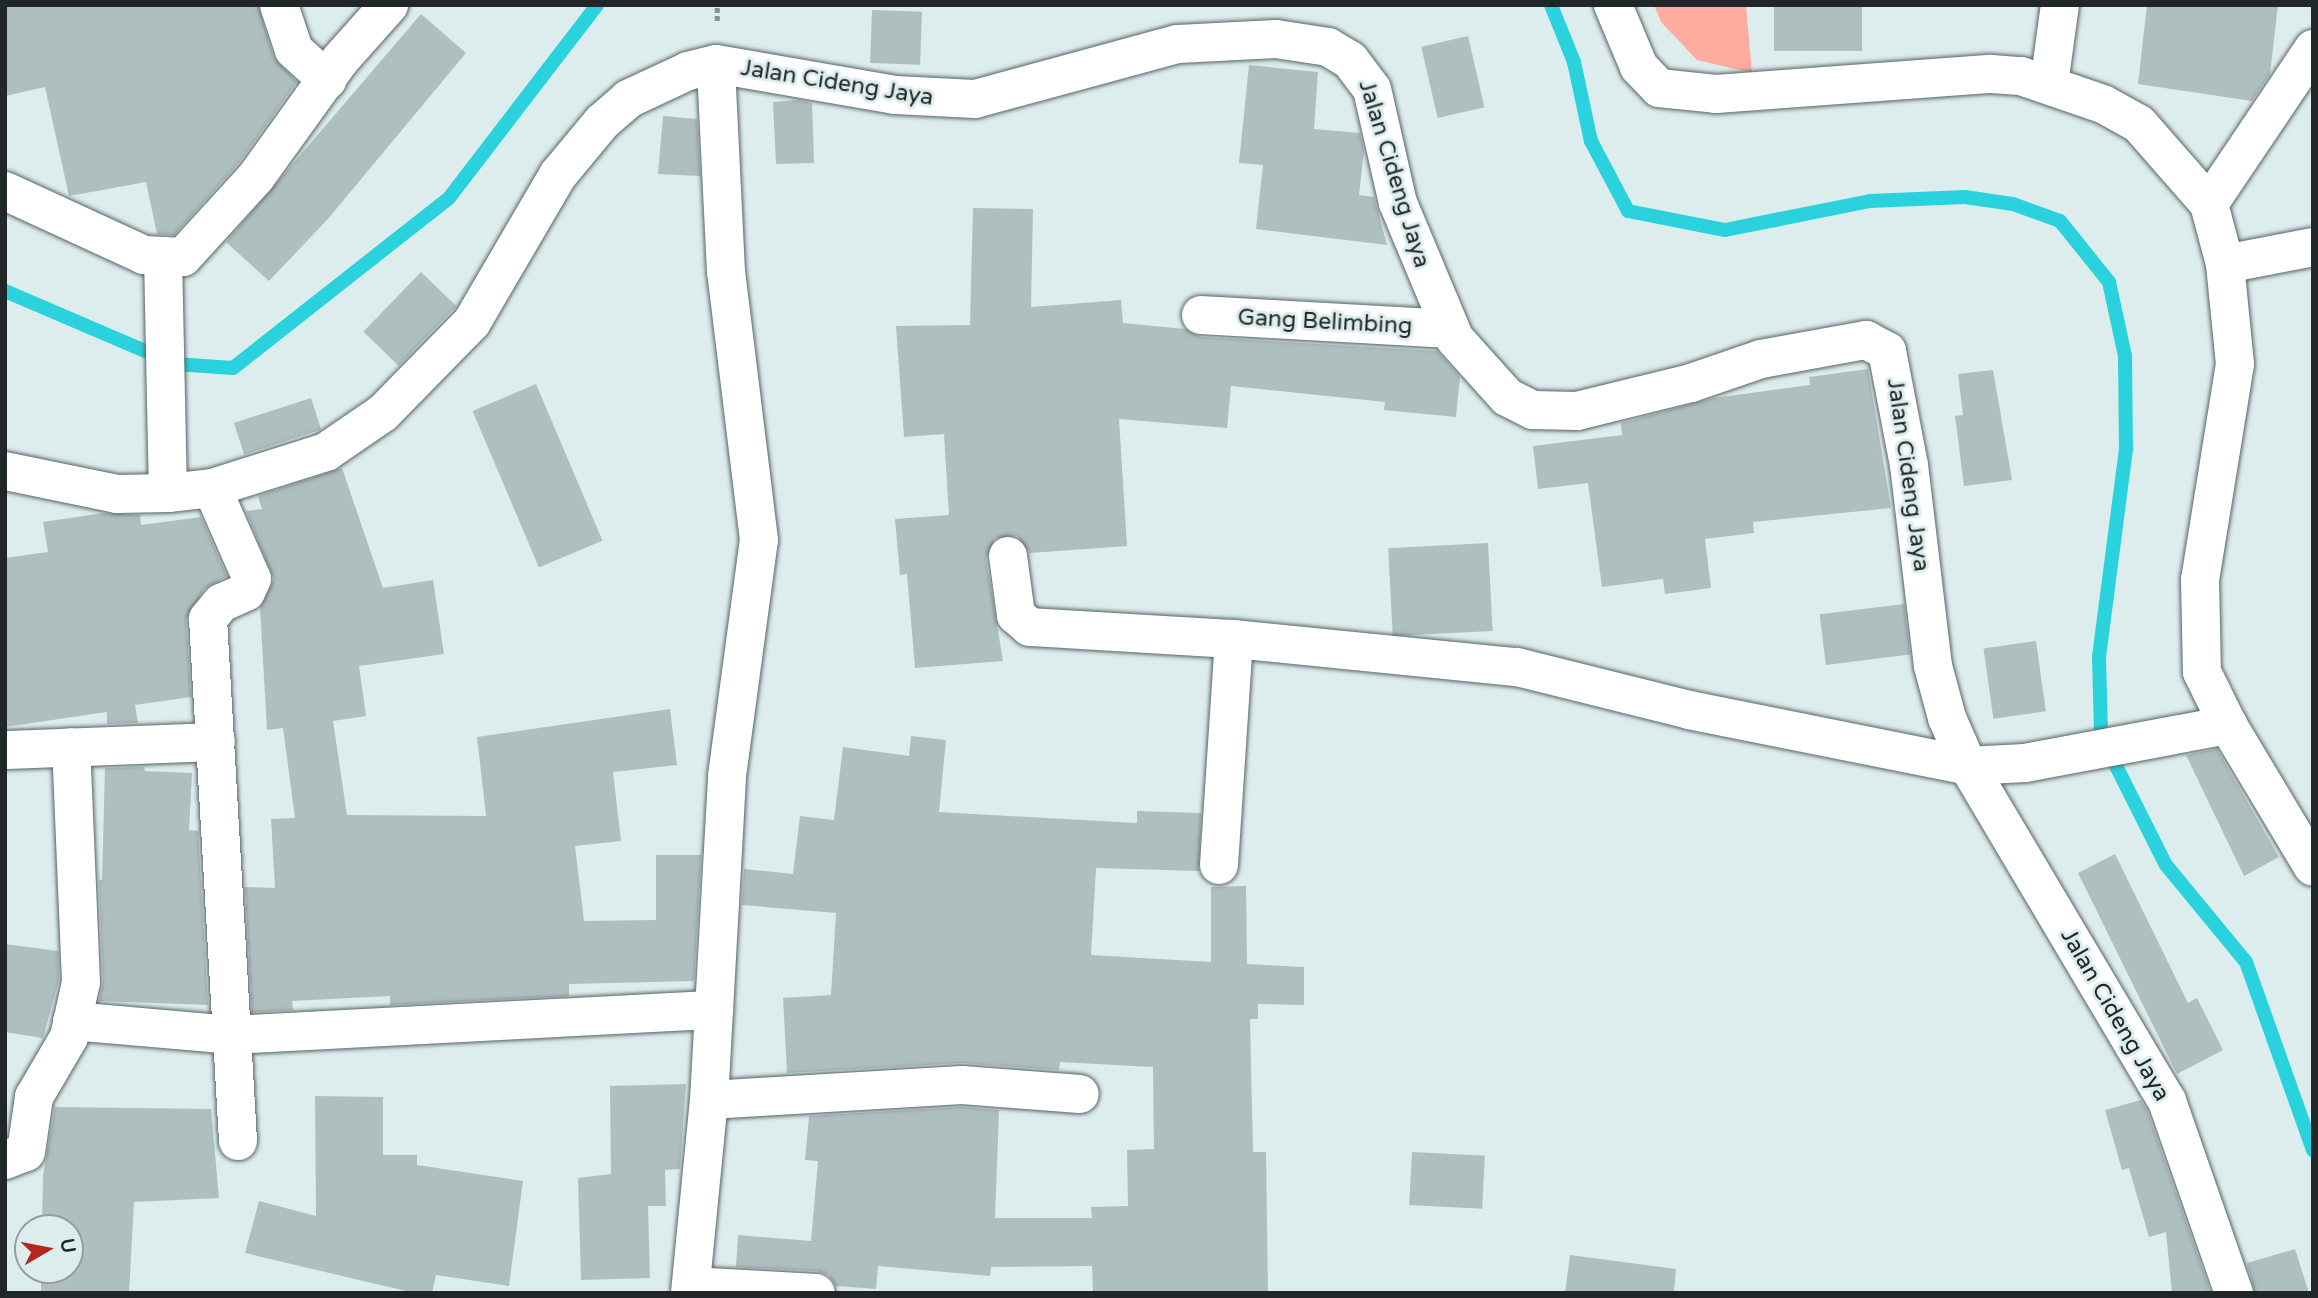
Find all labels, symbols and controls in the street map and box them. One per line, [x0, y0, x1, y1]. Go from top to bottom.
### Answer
street label: Jalan Cideng Jaya [739, 54, 935, 112]
street label: Jalan Cideng Jaya [1352, 77, 1436, 271]
street label: Gang Belimbing [1237, 304, 1413, 340]
street label: Jalan Cideng Jaya [1881, 377, 1935, 573]
street label: Jalan Cideng Jaya [2054, 924, 2176, 1106]
north arrow [14, 1214, 84, 1284]
text: U [56, 1237, 80, 1255]

